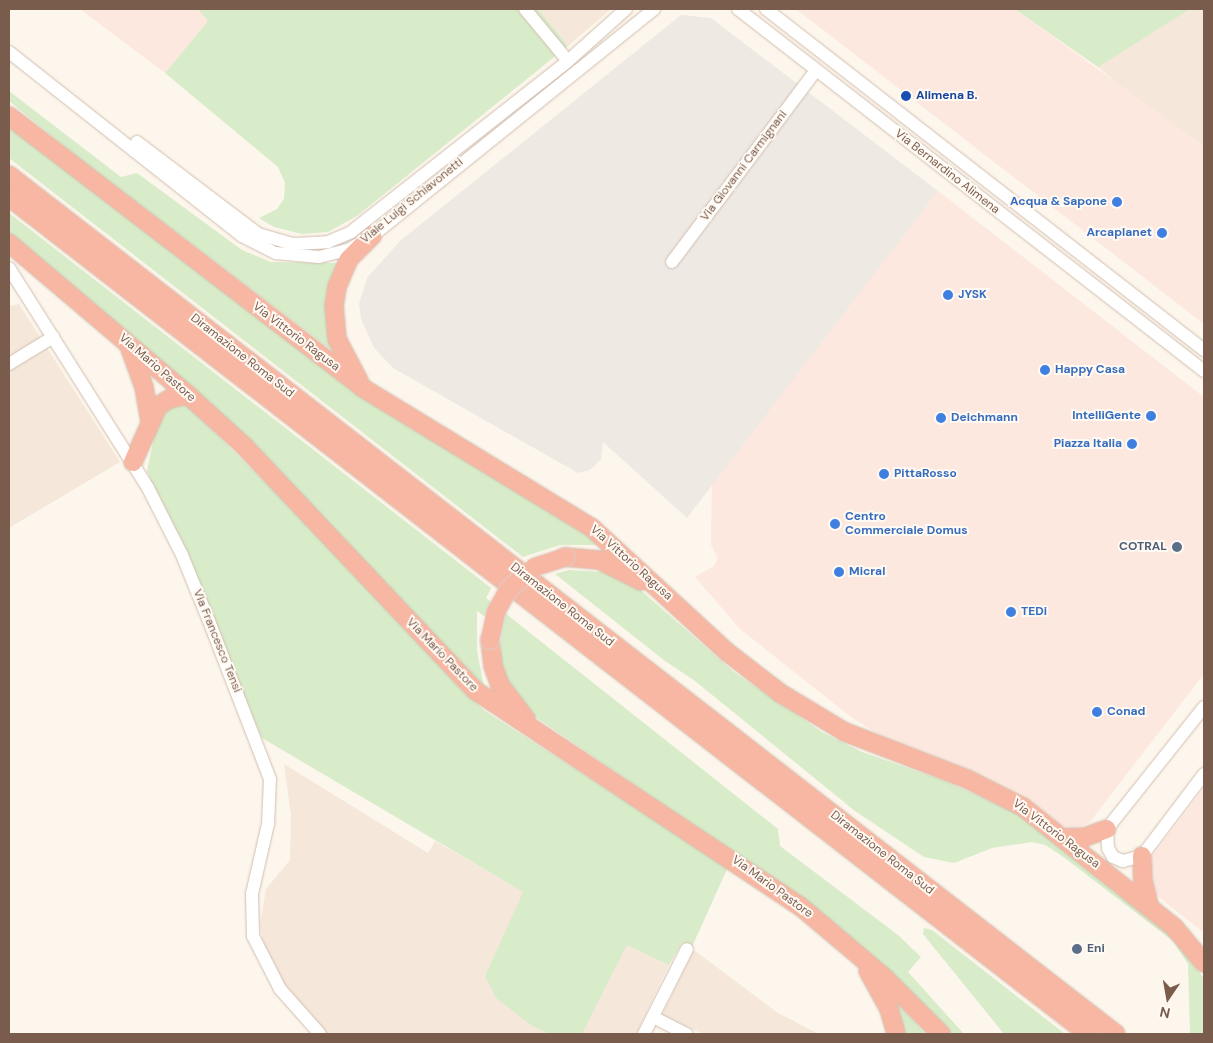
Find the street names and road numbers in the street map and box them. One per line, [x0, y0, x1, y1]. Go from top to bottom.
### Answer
street label: Via Giovanni Carmignani [698, 108, 790, 224]
street label: Via Bernardino Alimena [892, 127, 1002, 217]
street label: Viale Luigi Schiavonetti [358, 155, 466, 247]
street label: Via Vittorio Ragusa [250, 300, 342, 374]
street label: Diramazione Roma Sud [187, 311, 297, 401]
street label: Via Mario Pastore [116, 331, 198, 405]
street label: Via Vittorio Ragusa [587, 522, 675, 604]
street label: Diramazione Roma Sud [507, 560, 617, 650]
street label: Via Francesco Tensi [190, 587, 244, 695]
street label: Via Mario Pastore [403, 615, 481, 695]
street label: Via Vittorio Ragusa [1010, 797, 1102, 871]
street label: Diramazione Roma Sud [827, 808, 937, 898]
street label: Via Mario Pastore [729, 853, 815, 921]

